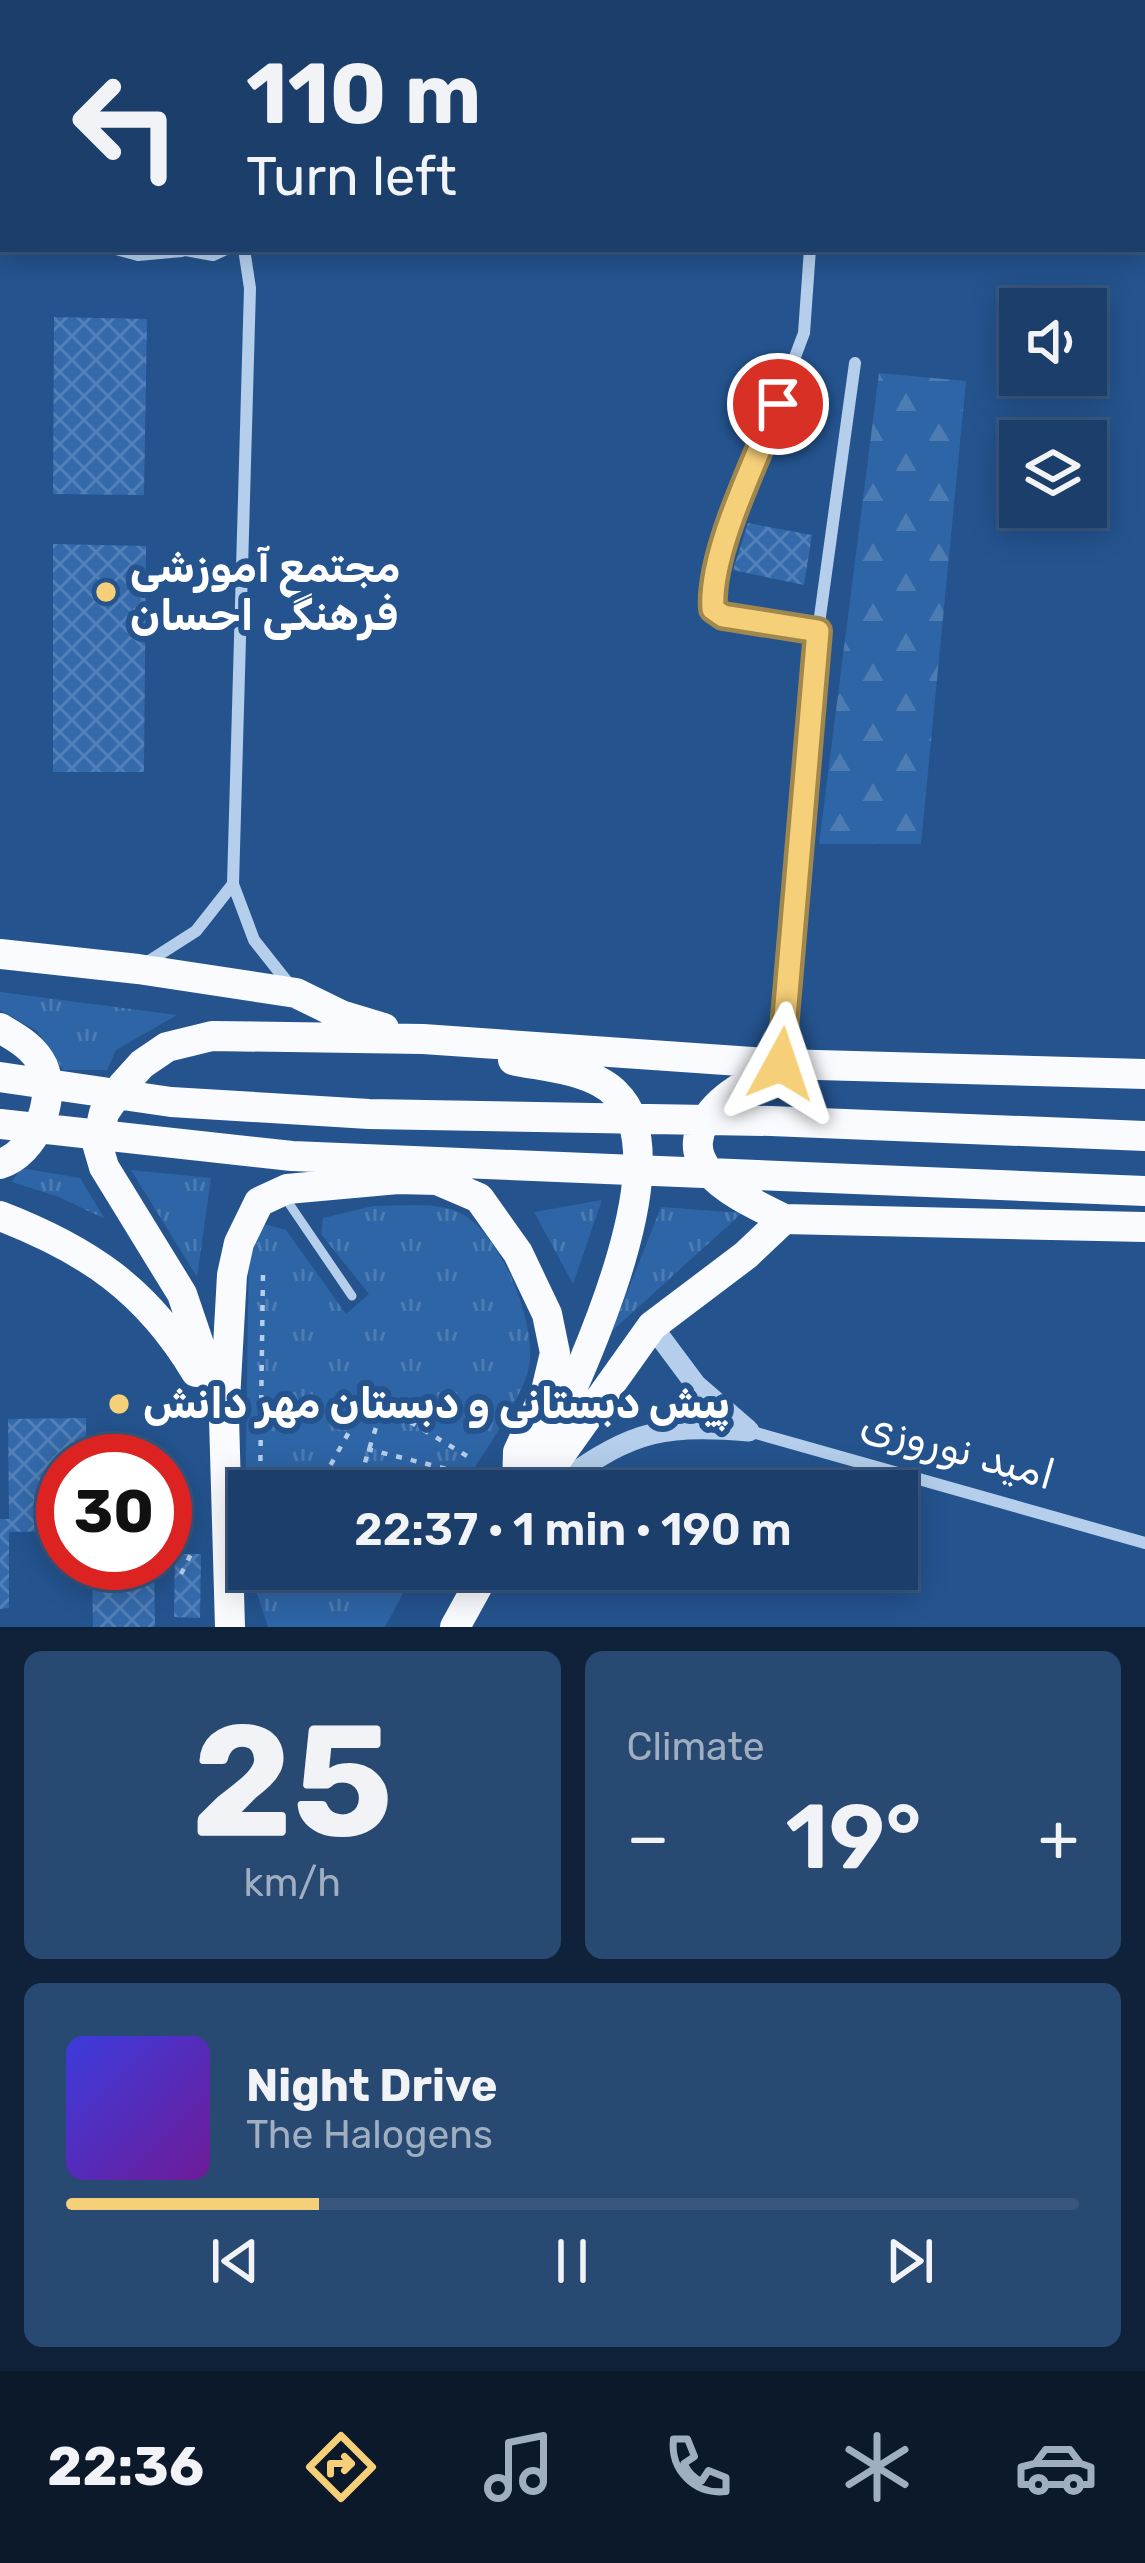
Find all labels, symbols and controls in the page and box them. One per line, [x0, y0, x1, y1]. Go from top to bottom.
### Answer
text: 110 m [246, 44, 481, 144]
icon: left [48, 48, 204, 204]
text: Turn left [246, 145, 457, 209]
map controls [999, 288, 1107, 528]
button: sound [999, 288, 1107, 396]
pin [727, 353, 829, 455]
icon: arrive [745, 371, 811, 437]
button: layers [999, 420, 1107, 528]
place label: مجتمع آموزشی فرهنگی احسان [130, 543, 401, 641]
marker: مجتمع آموزشی فرهنگی احسان [93, 579, 119, 605]
position arrow [718, 1001, 844, 1127]
place label: پیش دبستانی و دبستان مهر دانش [143, 1379, 730, 1432]
marker: پیش دبستانی و دبستان مهر دانش [106, 1391, 132, 1417]
street label: امید نوروزی [855, 1398, 1061, 1500]
speed limit sign: 30 [36, 1434, 192, 1590]
text: 22:37 · 1 min · 190 m [354, 1503, 792, 1556]
text: 25 [191, 1689, 393, 1874]
text: Climate [627, 1724, 765, 1770]
text: 19° [786, 1784, 922, 1891]
text: − [627, 1798, 669, 1877]
text: + [1038, 1798, 1079, 1877]
text: km/h [244, 1860, 341, 1906]
text: Night Drive [246, 2059, 498, 2112]
text: The Halogens [246, 2112, 493, 2158]
icon: previous [202, 2228, 268, 2294]
icon: pause [539, 2228, 605, 2294]
icon: next [877, 2228, 943, 2294]
icon: directions [299, 2425, 383, 2509]
icon: music [477, 2425, 561, 2509]
icon: phone [656, 2425, 740, 2509]
icon: climate [835, 2425, 919, 2509]
icon: car [1014, 2425, 1098, 2509]
text: 22:36 [47, 2435, 204, 2499]

